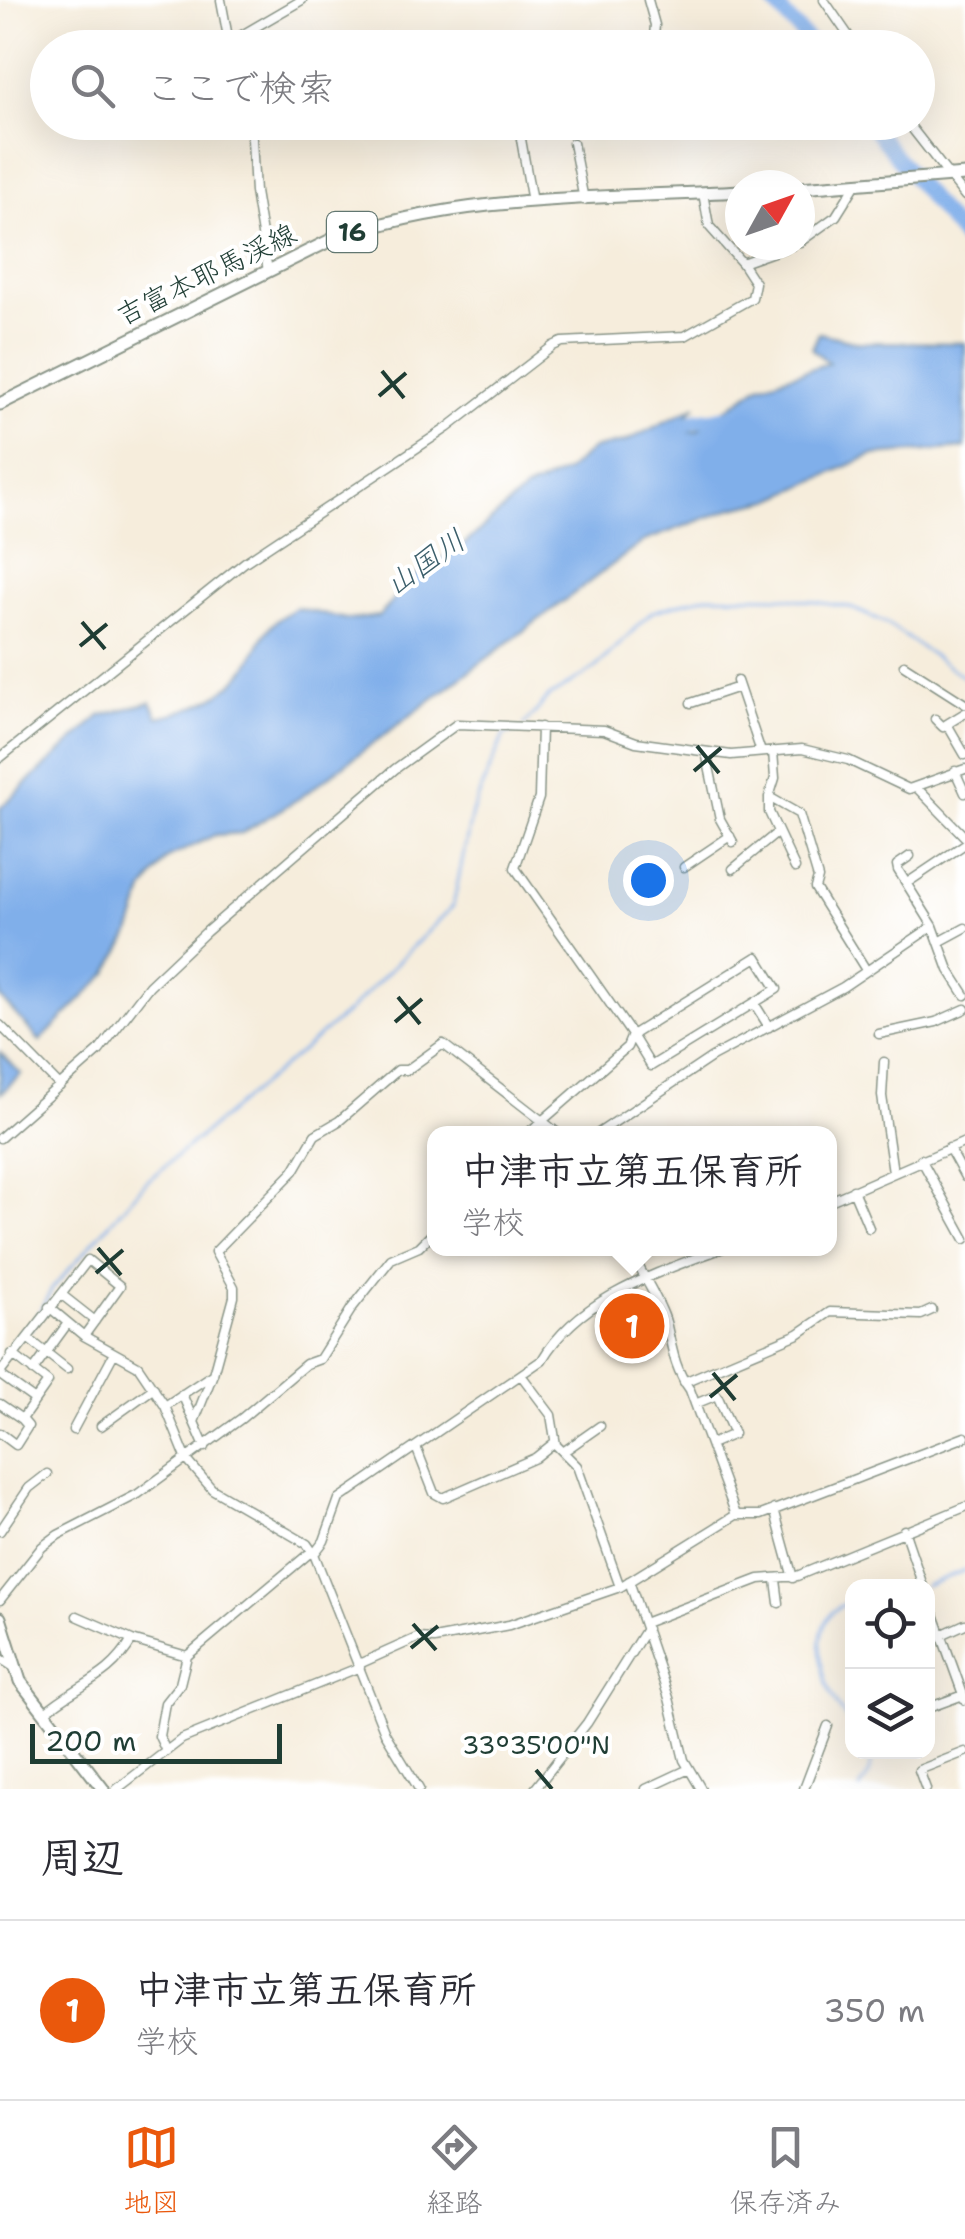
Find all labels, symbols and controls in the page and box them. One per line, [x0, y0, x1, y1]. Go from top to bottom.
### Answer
search box [30, 30, 935, 140]
icon: search [65, 58, 120, 113]
text: ここで検索 [145, 62, 335, 113]
north arrow [725, 170, 815, 260]
road number: 16 [327, 212, 377, 252]
street label: 吉富本耶馬渓線 [110, 214, 302, 334]
water label: 山国川 [376, 519, 474, 605]
your location [623, 855, 674, 906]
popup [427, 1126, 837, 1256]
text: 中津市立第五保育所 [461, 1145, 803, 1196]
text: 学校 [461, 1200, 525, 1243]
pin: 1 [600, 1288, 664, 1364]
map controls [845, 1579, 935, 1759]
button: locate [845, 1579, 935, 1669]
button: layers [845, 1669, 935, 1759]
scale bar [30, 1719, 282, 1764]
text: 200 m [45, 1722, 136, 1760]
text: 33°35'00"N [462, 1728, 610, 1762]
text: 周辺 [40, 1829, 124, 1885]
text: 中津市立第五保育所 [135, 1964, 477, 2015]
text: 1 [65, 1989, 80, 2032]
text: 350 m [823, 1989, 925, 2032]
text: 学校 [135, 2019, 199, 2062]
tab: 地図 [123, 2120, 180, 2221]
tab: 経路 [426, 2120, 483, 2221]
tab: 保存済み [729, 2120, 842, 2221]

